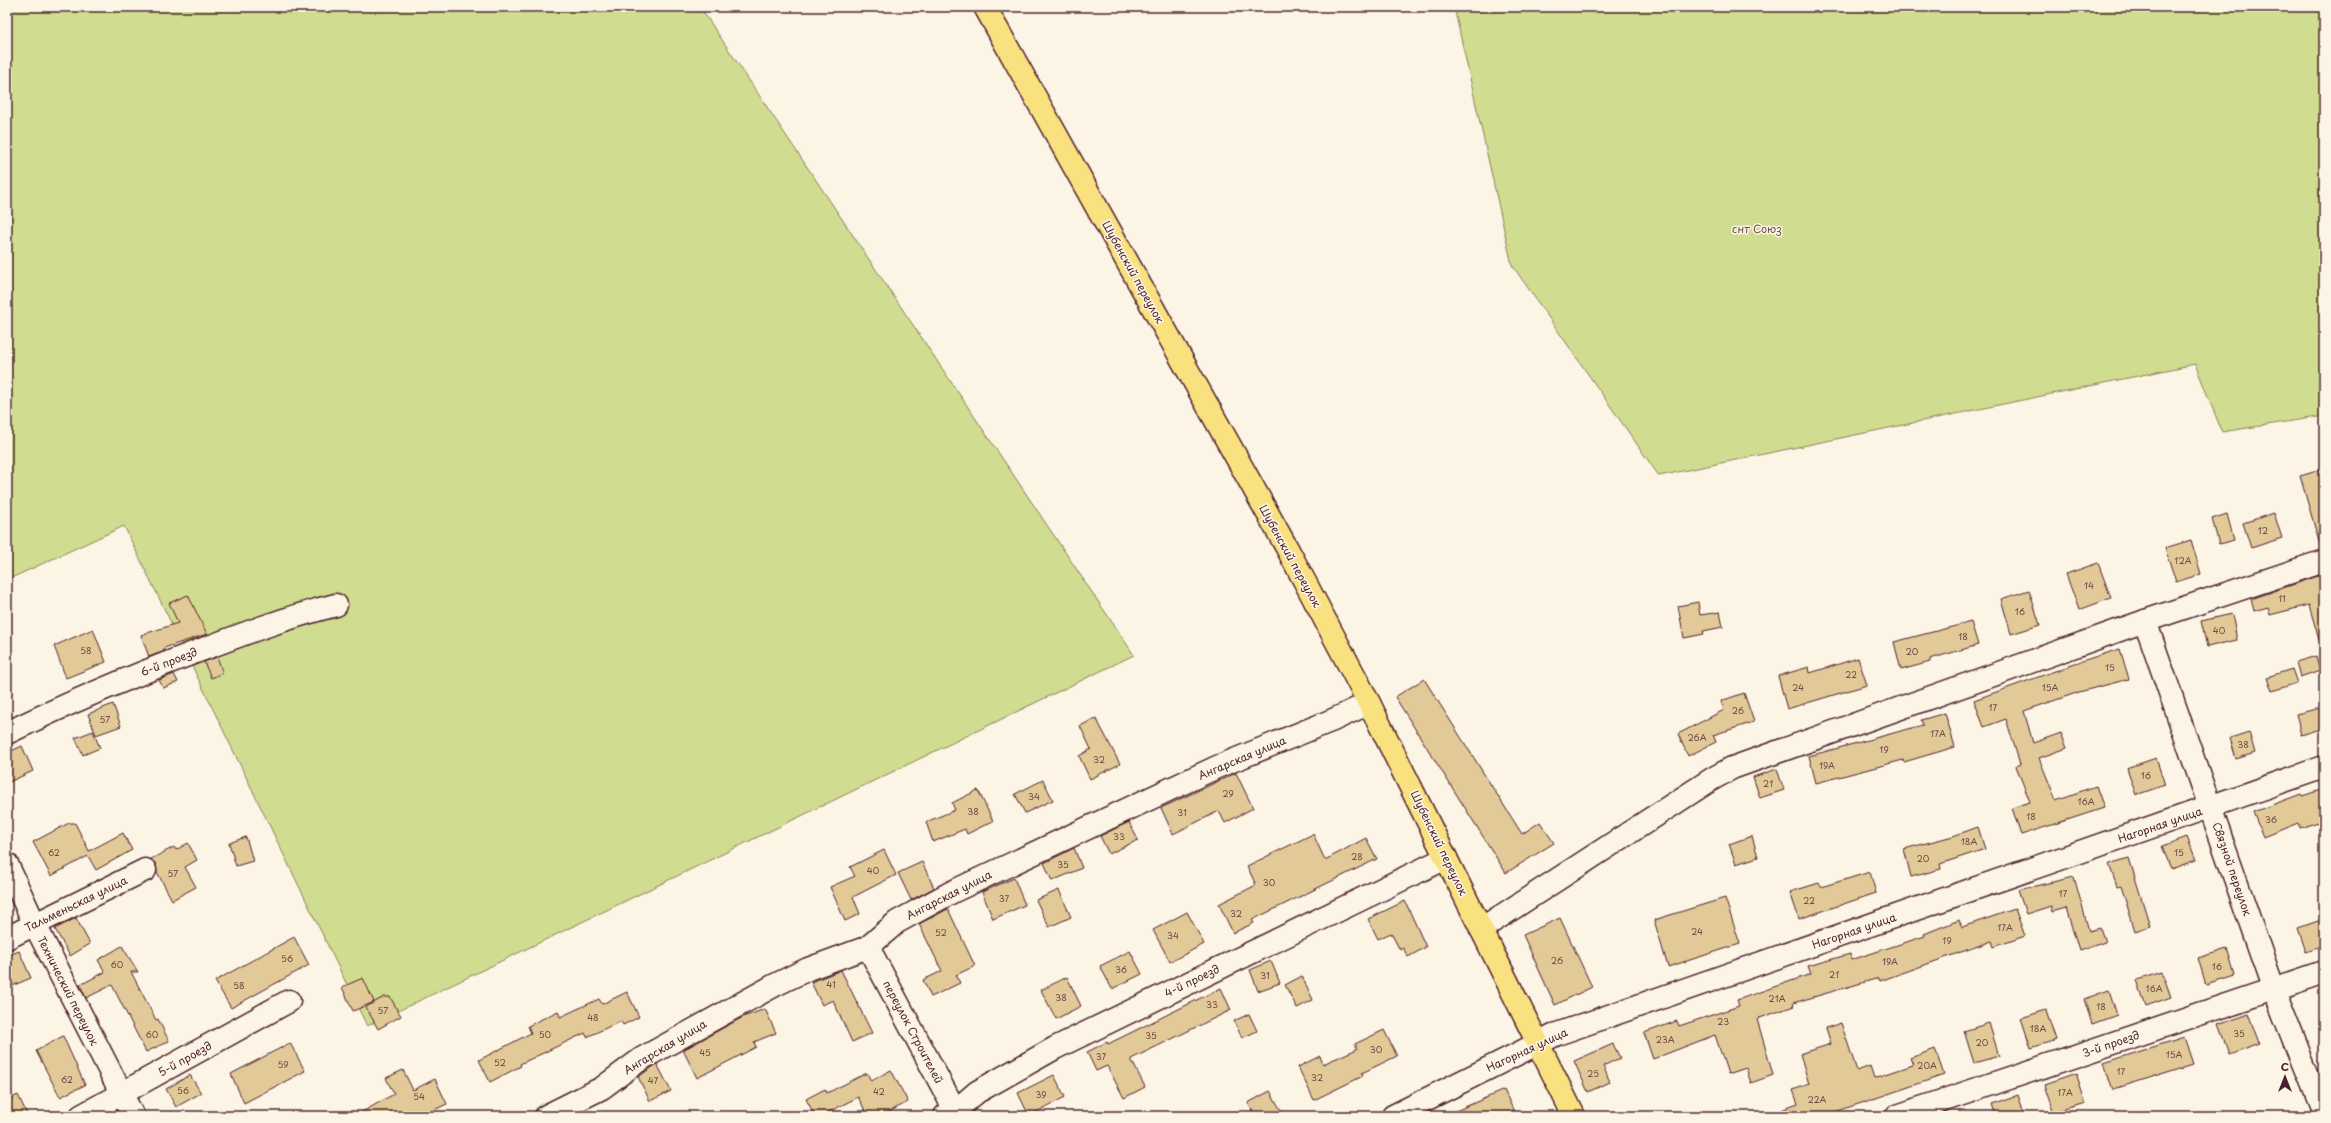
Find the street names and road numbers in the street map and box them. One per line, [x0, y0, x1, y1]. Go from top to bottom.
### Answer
street label: Шубенский переулок [1098, 217, 1169, 327]
street label: Шубенский переулок [1255, 501, 1326, 611]
street label: 6-й проезд [138, 643, 200, 680]
street label: Ангарская улица [1195, 731, 1289, 784]
street label: Шубенский переулок [1407, 787, 1472, 899]
street label: Нагорная улица [2115, 802, 2204, 847]
street label: Связной переулок [2208, 820, 2257, 918]
street label: Ангарская улица [903, 866, 995, 924]
street label: Тальменьская улица [22, 871, 130, 936]
street label: Нагорная улица [1809, 908, 1898, 953]
street label: Технический переулок [33, 933, 104, 1049]
street label: 4-й проезд [1161, 960, 1222, 1001]
street label: переулок Строителей [879, 977, 948, 1086]
street label: Ангарская улица [620, 1015, 710, 1078]
street label: Нагорная улица [1483, 1023, 1570, 1076]
street label: 3-й проезд [2080, 1026, 2142, 1061]
street label: 5-й проезд [155, 1037, 215, 1080]

